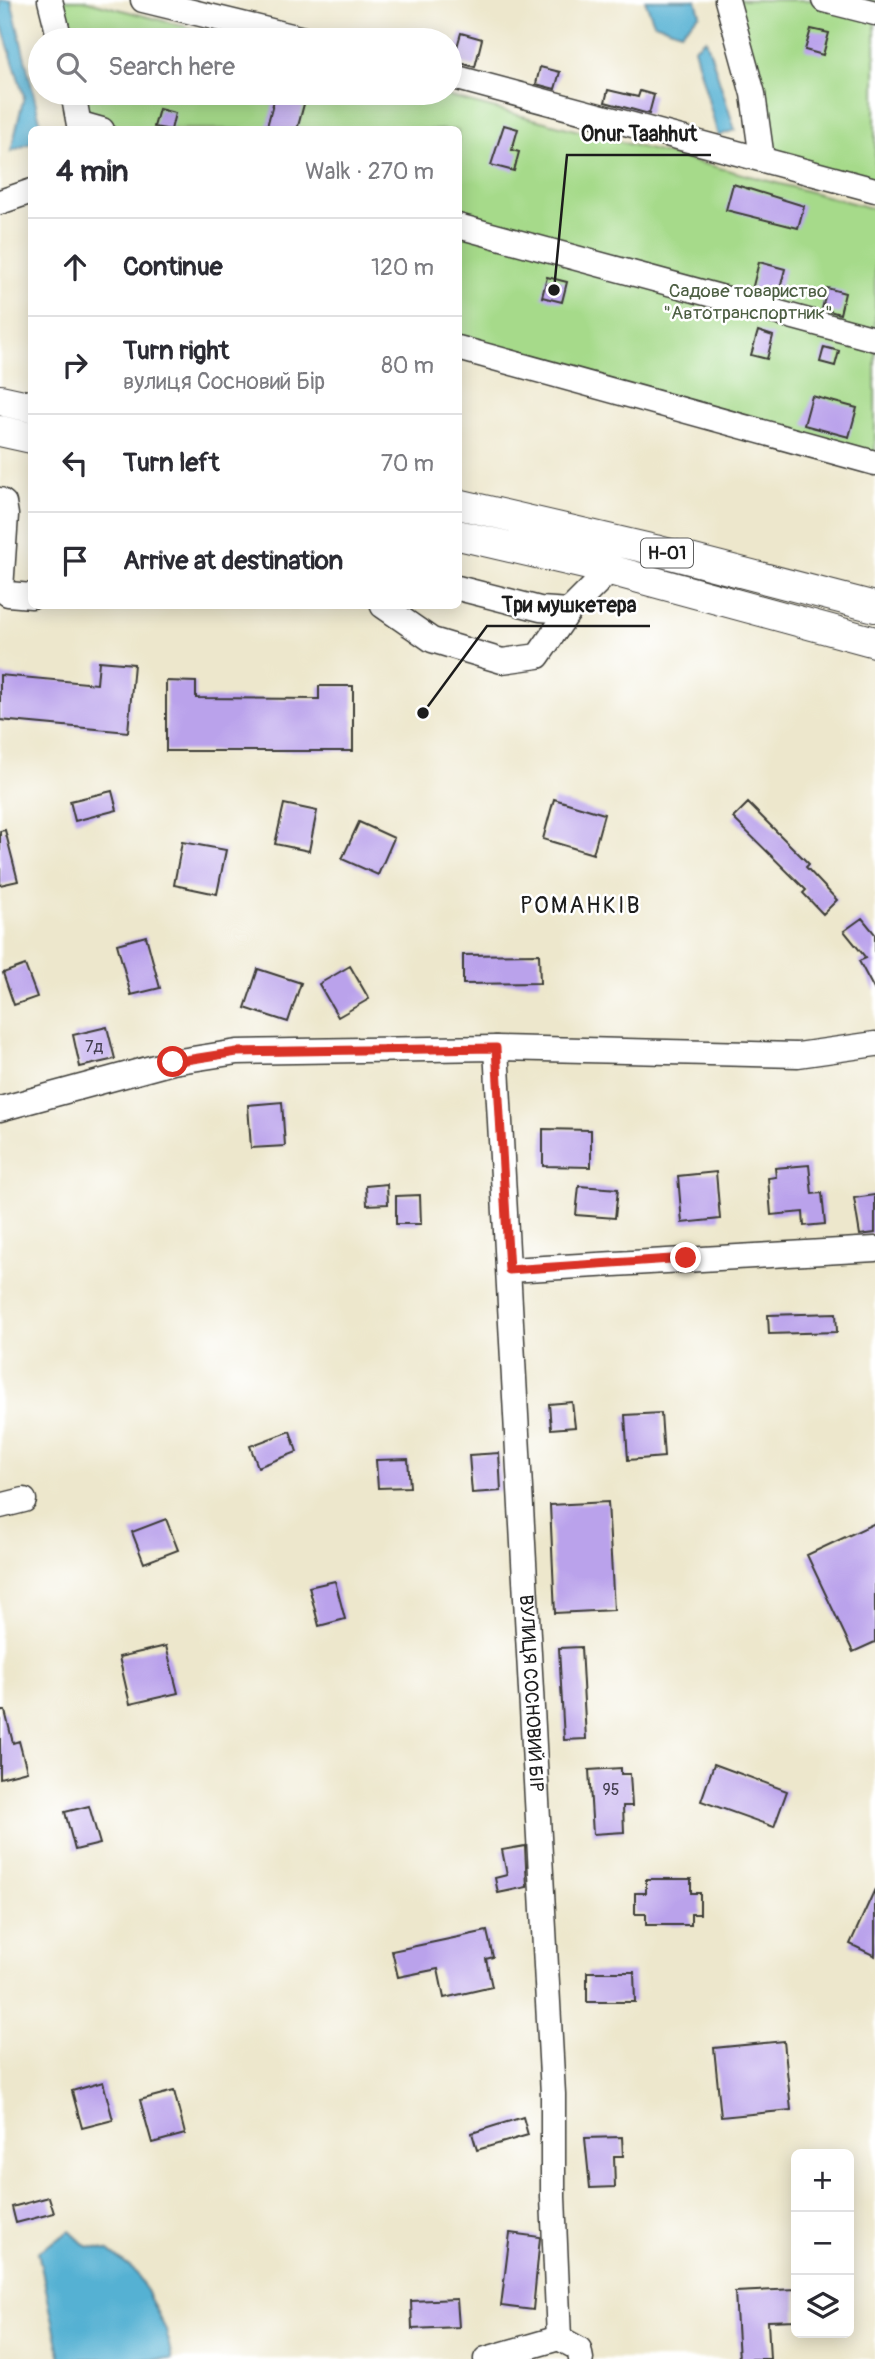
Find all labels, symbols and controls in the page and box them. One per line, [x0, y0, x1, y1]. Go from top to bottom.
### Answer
search box [28, 28, 462, 105]
icon: search [52, 48, 90, 86]
text: Search here [108, 51, 235, 83]
callout: Onur Taahhut [567, 113, 711, 155]
text: Onur Taahhut [581, 121, 698, 148]
text: 4 min [56, 153, 129, 190]
text: Walk · 270 m [305, 157, 434, 186]
icon: ahead [56, 248, 94, 286]
text: Continue [123, 251, 223, 283]
text: 120 m [371, 253, 434, 282]
park label: Садове товариство "Автотранспортник" [663, 279, 833, 325]
text: Turn right [123, 335, 229, 367]
icon: right [56, 346, 94, 384]
text: 80 m [381, 351, 434, 380]
text: вулиця Сосновий Бір [123, 367, 325, 396]
icon: left [56, 444, 94, 482]
text: Turn left [123, 447, 219, 479]
text: 70 m [381, 449, 434, 478]
road number: Н-01 [641, 538, 693, 568]
icon: arrive [56, 542, 94, 580]
text: Arrive at destination [123, 545, 343, 577]
callout: Три мушкетера [487, 584, 650, 626]
text: Три мушкетера [501, 592, 637, 619]
district label: РОМАНКІВ [521, 891, 641, 920]
house number: 7д [85, 1037, 103, 1057]
route start [157, 1046, 188, 1077]
route end [670, 1242, 701, 1273]
street label: ВУЛИЦЯ СОСНОВИЙ БІР [514, 1594, 549, 1793]
house number: 95 [603, 1780, 619, 1800]
map controls [791, 2149, 854, 2338]
button: + [791, 2149, 854, 2212]
button: − [791, 2212, 854, 2275]
button: layers [791, 2275, 854, 2338]

